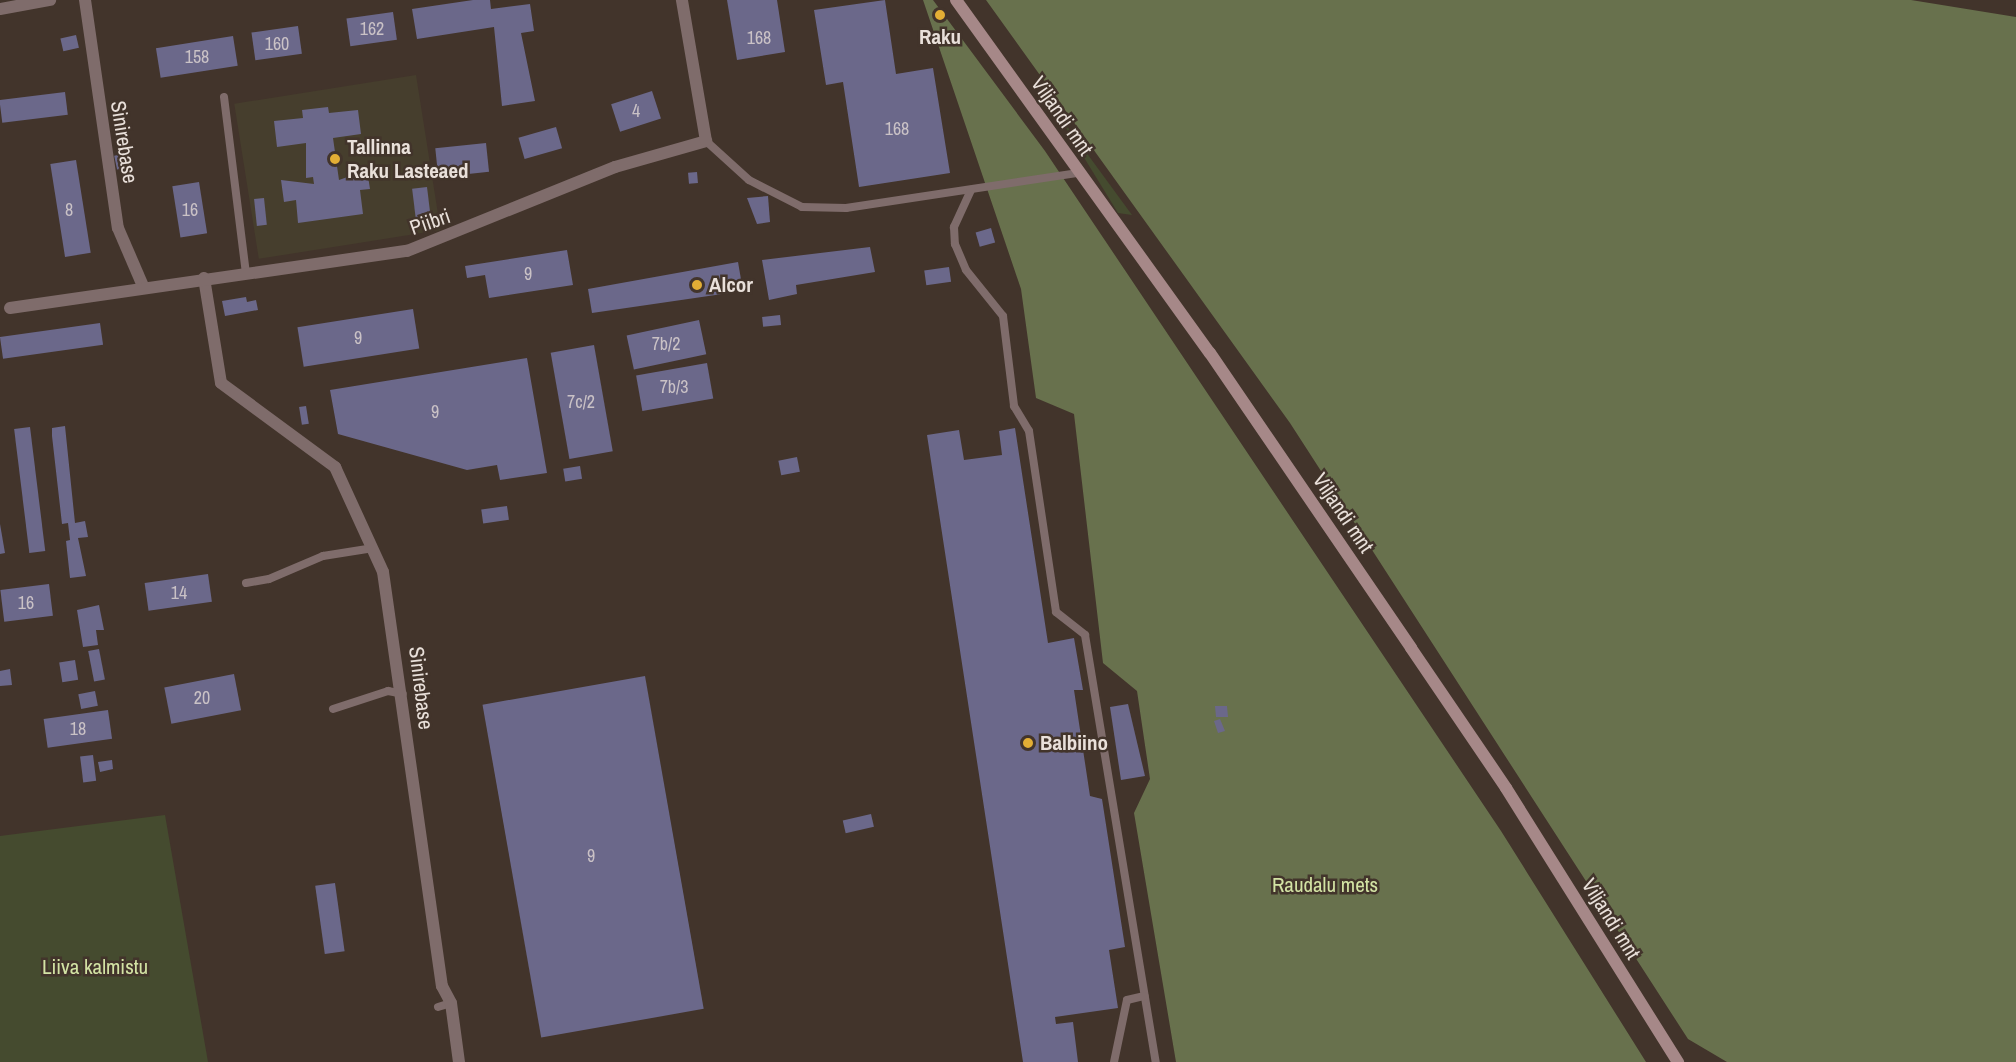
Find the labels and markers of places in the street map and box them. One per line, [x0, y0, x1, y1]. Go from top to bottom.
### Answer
marker: Raku [933, 8, 947, 22]
place label: Raku [919, 24, 961, 50]
place label: Tallinna Raku Lasteaed [347, 134, 469, 184]
marker: Tallinna Raku Lasteaed [328, 152, 342, 166]
place label: Alcor [709, 272, 753, 298]
marker: Alcor [690, 278, 704, 292]
place label: Balbiino [1040, 730, 1108, 756]
marker: Balbiino [1021, 736, 1035, 750]

